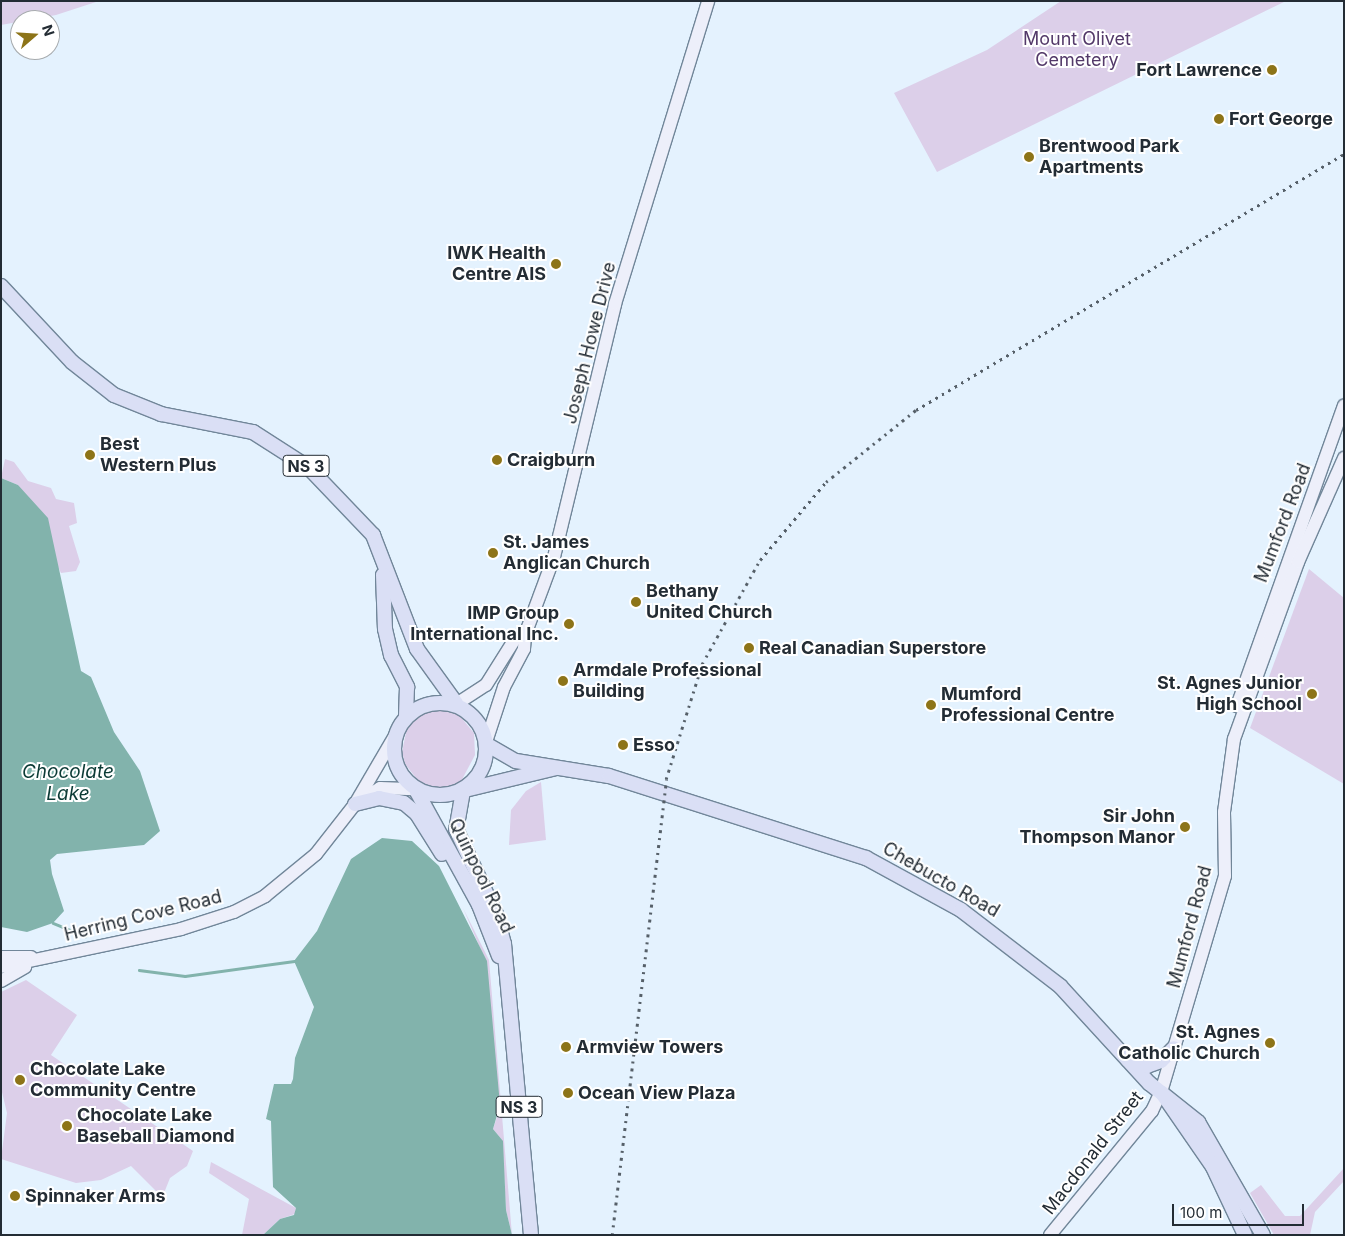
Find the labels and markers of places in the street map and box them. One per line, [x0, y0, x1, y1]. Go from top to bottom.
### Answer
place label: Fort Lawrence [1136, 59, 1262, 81]
marker: Fort Lawrence [1266, 64, 1278, 76]
place label: Fort George [1229, 108, 1333, 130]
marker: Fort George [1213, 113, 1225, 125]
place label: Brentwood Park Apartments [1039, 136, 1179, 178]
marker: Brentwood Park Apartments [1023, 151, 1035, 163]
place label: IWK Health Centre AIS [447, 243, 546, 286]
marker: IWK Health Centre AIS [550, 258, 562, 270]
place label: Best Western Plus [100, 434, 216, 476]
marker: Best Western Plus [84, 449, 96, 461]
place label: Craigburn [507, 449, 595, 471]
marker: Craigburn [491, 454, 503, 466]
place label: St. James Anglican Church [503, 532, 650, 574]
marker: St. James Anglican Church [487, 547, 499, 559]
place label: Bethany United Church [646, 581, 772, 624]
marker: Bethany United Church [630, 596, 642, 608]
place label: IMP Group International Inc. [410, 603, 559, 646]
marker: IMP Group International Inc. [563, 618, 575, 630]
place label: Real Canadian Superstore [759, 637, 986, 659]
marker: Real Canadian Superstore [743, 642, 755, 654]
place label: Armdale Professional Building [573, 660, 762, 702]
place label: St. Agnes Junior High School [1156, 673, 1302, 716]
marker: Armdale Professional Building [557, 675, 569, 687]
place label: Mumford Professional Centre [941, 684, 1114, 726]
marker: St. Agnes Junior High School [1306, 688, 1318, 700]
marker: Mumford Professional Centre [925, 699, 937, 711]
place label: Esso [633, 734, 675, 756]
marker: Esso [617, 739, 629, 751]
place label: Sir John Thompson Manor [1020, 806, 1175, 849]
marker: Sir John Thompson Manor [1179, 821, 1191, 833]
place label: St. Agnes Catholic Church [1118, 1022, 1260, 1064]
place label: Armview Towers [576, 1036, 723, 1058]
marker: St. Agnes Catholic Church [1264, 1037, 1276, 1049]
marker: Armview Towers [560, 1041, 572, 1053]
place label: Chocolate Lake Community Centre [30, 1059, 196, 1102]
marker: Chocolate Lake Community Centre [14, 1074, 26, 1086]
place label: Ocean View Plaza [578, 1082, 735, 1104]
marker: Ocean View Plaza [562, 1087, 574, 1099]
place label: Chocolate Lake Baseball Diamond [77, 1105, 234, 1148]
marker: Chocolate Lake Baseball Diamond [61, 1120, 73, 1132]
place label: Spinnaker Arms [25, 1185, 166, 1207]
marker: Spinnaker Arms [9, 1190, 21, 1202]

